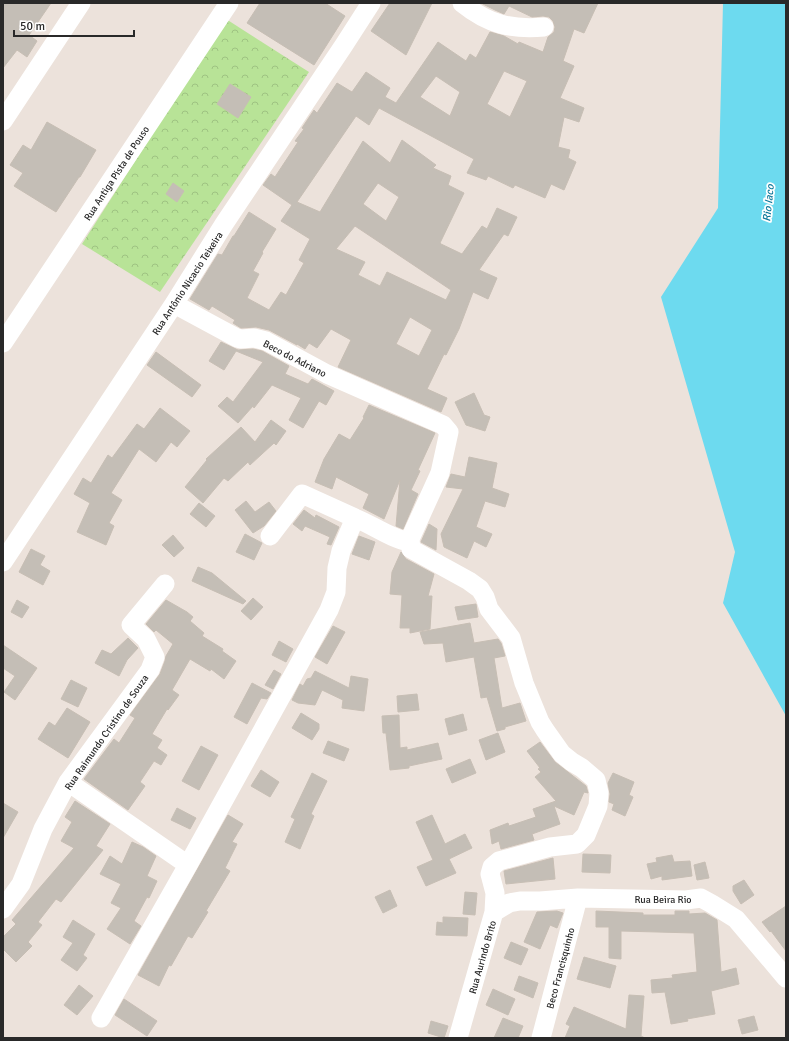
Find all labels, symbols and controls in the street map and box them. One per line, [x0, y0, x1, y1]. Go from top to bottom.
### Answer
scale bar [14, 12, 134, 38]
text: 50 m [20, 19, 45, 34]
street label: Rua Antiga Pista de Pouso [82, 124, 152, 223]
water label: Rio Iaco [760, 183, 777, 222]
street label: Rua Antônio Nicacio Teixeira [150, 230, 226, 338]
street label: Beco do Adriano [261, 338, 328, 380]
street label: Rua Raimundo Cristino de Souza [62, 673, 151, 793]
street label: Rua Beira Rio [634, 894, 692, 906]
street label: Rua Aurindo Brito [467, 919, 499, 995]
street label: Beco Francisquinho [544, 926, 578, 1010]

